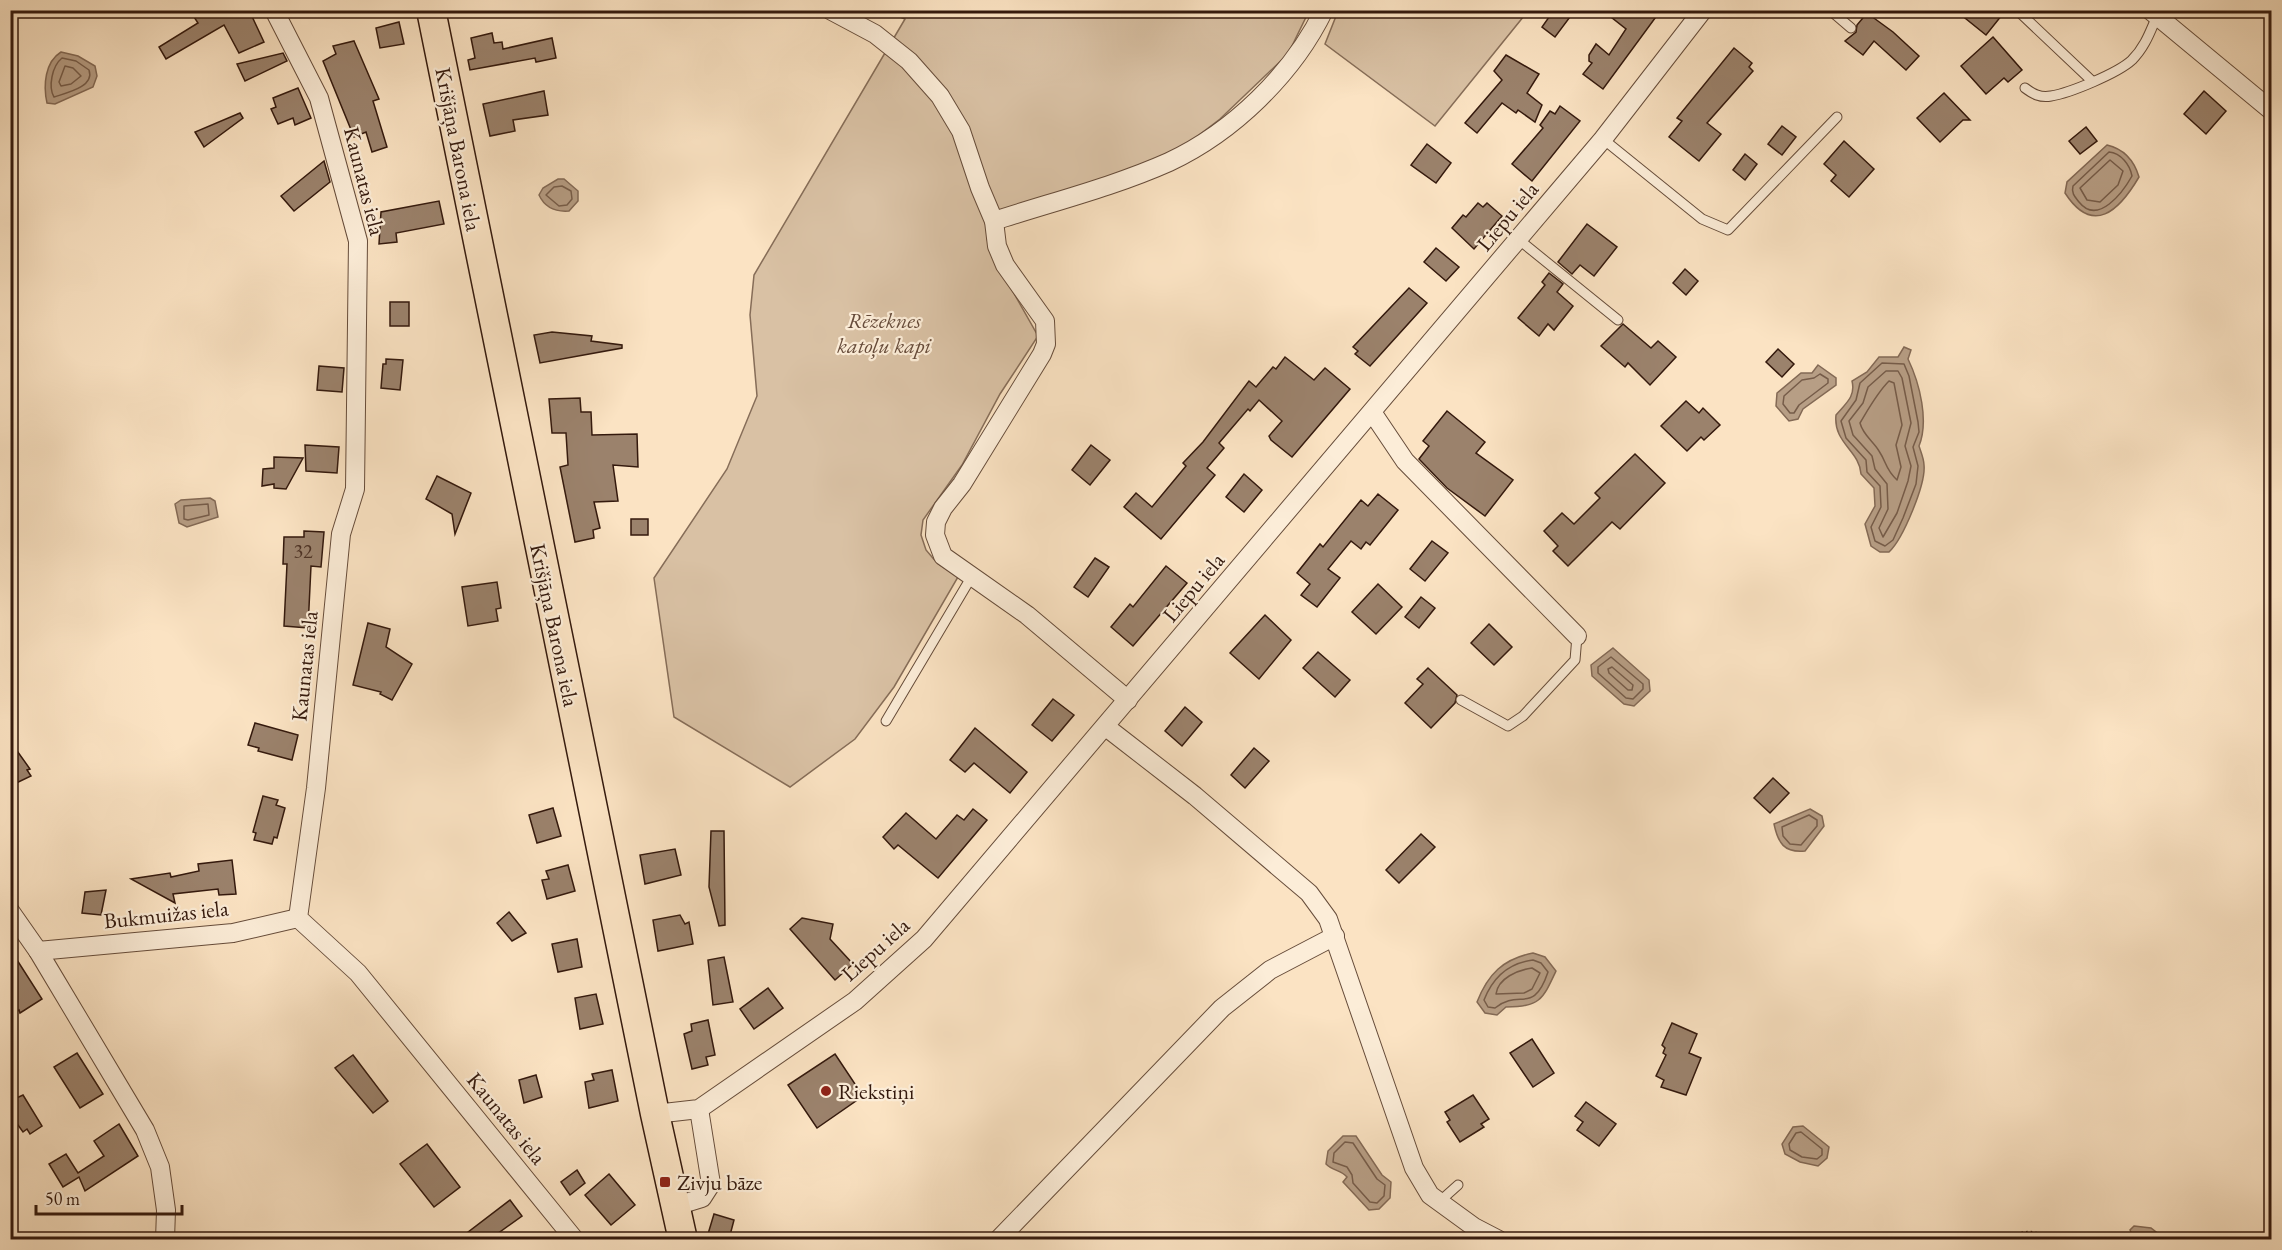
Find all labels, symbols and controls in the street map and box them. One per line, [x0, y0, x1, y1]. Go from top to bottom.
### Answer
street label: Krišjāņa Barona iela [428, 65, 489, 234]
street label: Kaunatas iela [337, 124, 392, 239]
street label: Liepu iela [1470, 175, 1545, 257]
park label: Rēzeknes katoļu kapi [837, 306, 932, 360]
house number: 32 [293, 538, 313, 564]
street label: Krišjāņa Barona iela [523, 541, 586, 710]
street label: Liepu iela [1156, 546, 1231, 628]
street label: Kaunatas iela [284, 609, 325, 723]
street label: Bukmuižas iela [102, 893, 230, 935]
street label: Liepu iela [835, 911, 916, 988]
street label: Kaunatas iela [460, 1066, 553, 1171]
place label: Riekstiņi [838, 1077, 914, 1106]
marker: Riekstiņi [819, 1084, 833, 1098]
place label: Zivju bāze [677, 1168, 763, 1197]
marker: Zivju bāze [658, 1175, 672, 1189]
scale bar [36, 1178, 182, 1216]
text: 50 m [45, 1187, 80, 1210]

